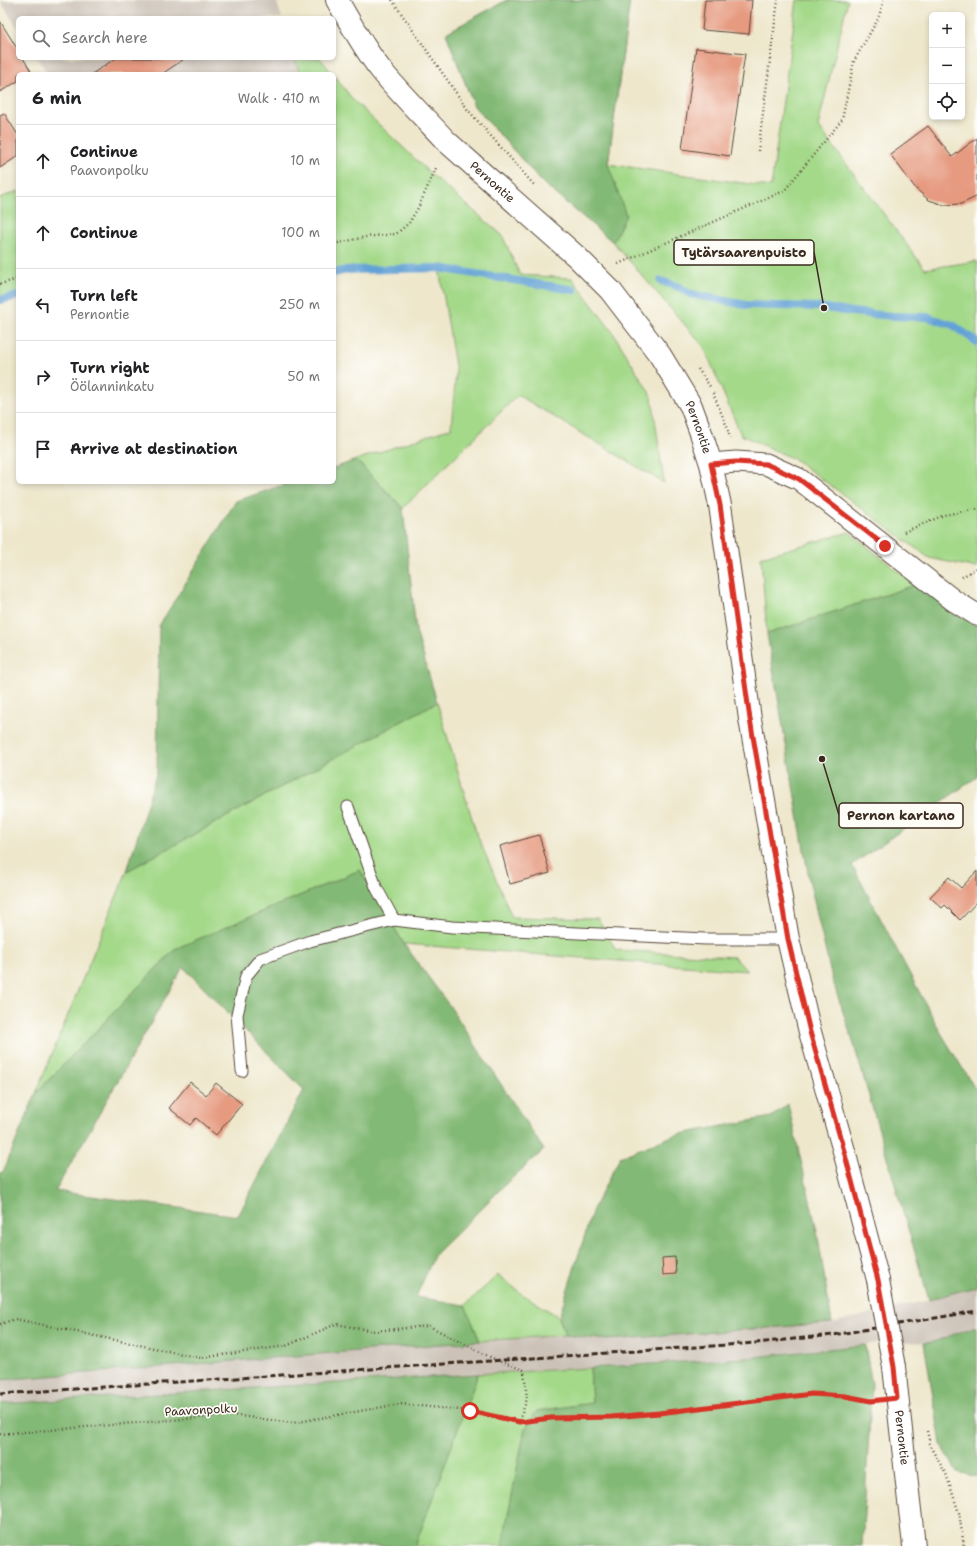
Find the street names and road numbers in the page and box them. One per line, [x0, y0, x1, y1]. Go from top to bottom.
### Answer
street label: Pernontie [466, 158, 518, 206]
street label: Pernontie [682, 398, 715, 456]
street label: Paavonpolku [164, 1400, 238, 1420]
street label: Pernontie [891, 1409, 913, 1466]

